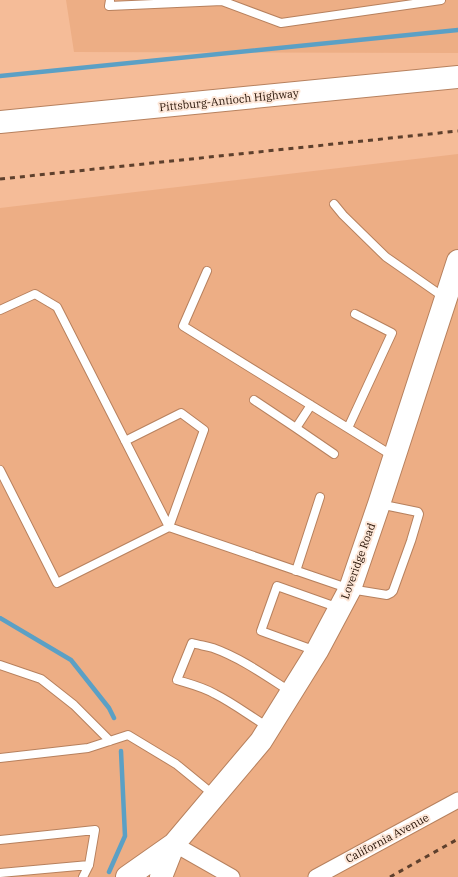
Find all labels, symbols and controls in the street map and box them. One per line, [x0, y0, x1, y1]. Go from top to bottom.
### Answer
street label: Pittsburg-Antioch Highway [159, 86, 300, 114]
street label: Loveridge Road [338, 521, 378, 601]
street label: California Avenue [343, 810, 431, 866]

